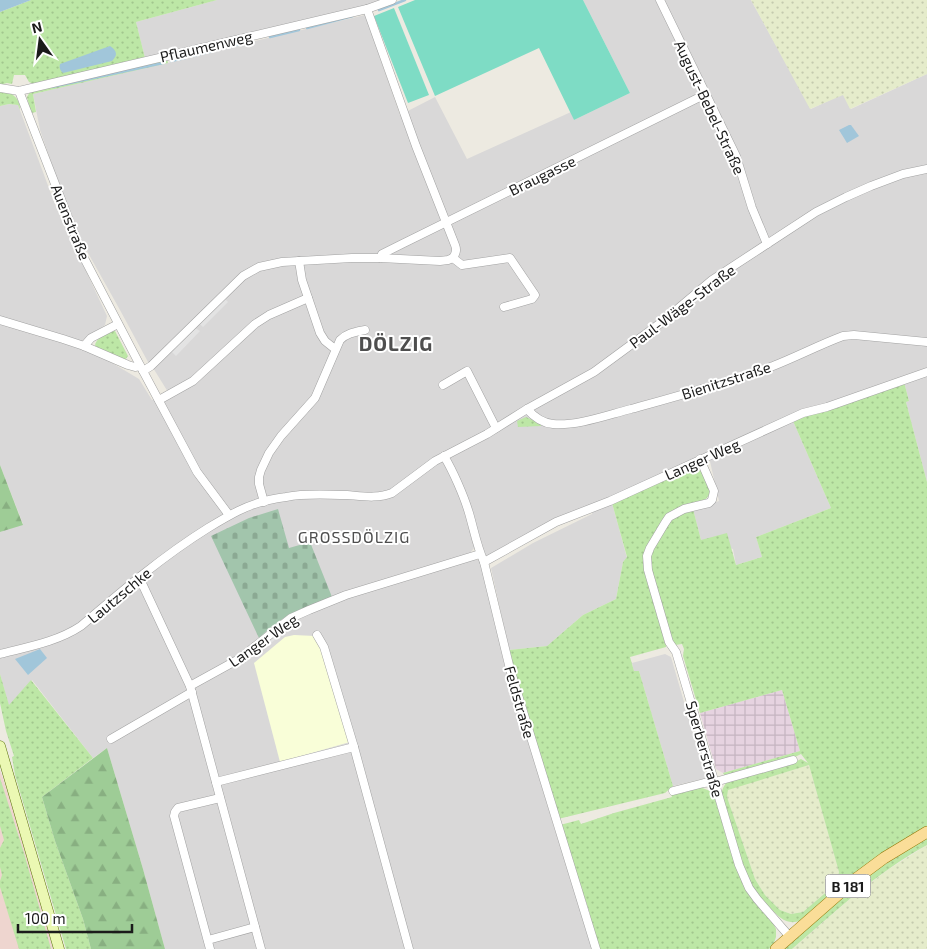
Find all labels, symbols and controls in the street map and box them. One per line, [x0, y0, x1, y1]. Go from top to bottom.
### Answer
north arrow [15, 15, 65, 65]
text: N [30, 17, 44, 36]
street label: Pflaumenweg [158, 26, 255, 65]
street label: August-Bebel-Straße [671, 37, 749, 177]
street label: Braugasse [506, 151, 578, 199]
street label: Auenstraße [48, 181, 94, 263]
street label: Paul-Wäge-Straße [625, 260, 739, 352]
district label: DÖLZIG [359, 331, 433, 355]
street label: Bienitzstraße [679, 357, 773, 403]
street label: Langer Weg [662, 434, 743, 484]
district label: GROSSDÖLZIG [298, 527, 410, 546]
street label: Lautzschke [84, 563, 154, 627]
street label: Langer Weg [225, 609, 302, 670]
street label: Feldstraße [501, 664, 539, 740]
street label: Sperberstraße [683, 699, 727, 799]
road number: B 181 [826, 874, 870, 898]
scale bar [18, 902, 131, 934]
text: 100 m [25, 909, 66, 927]

